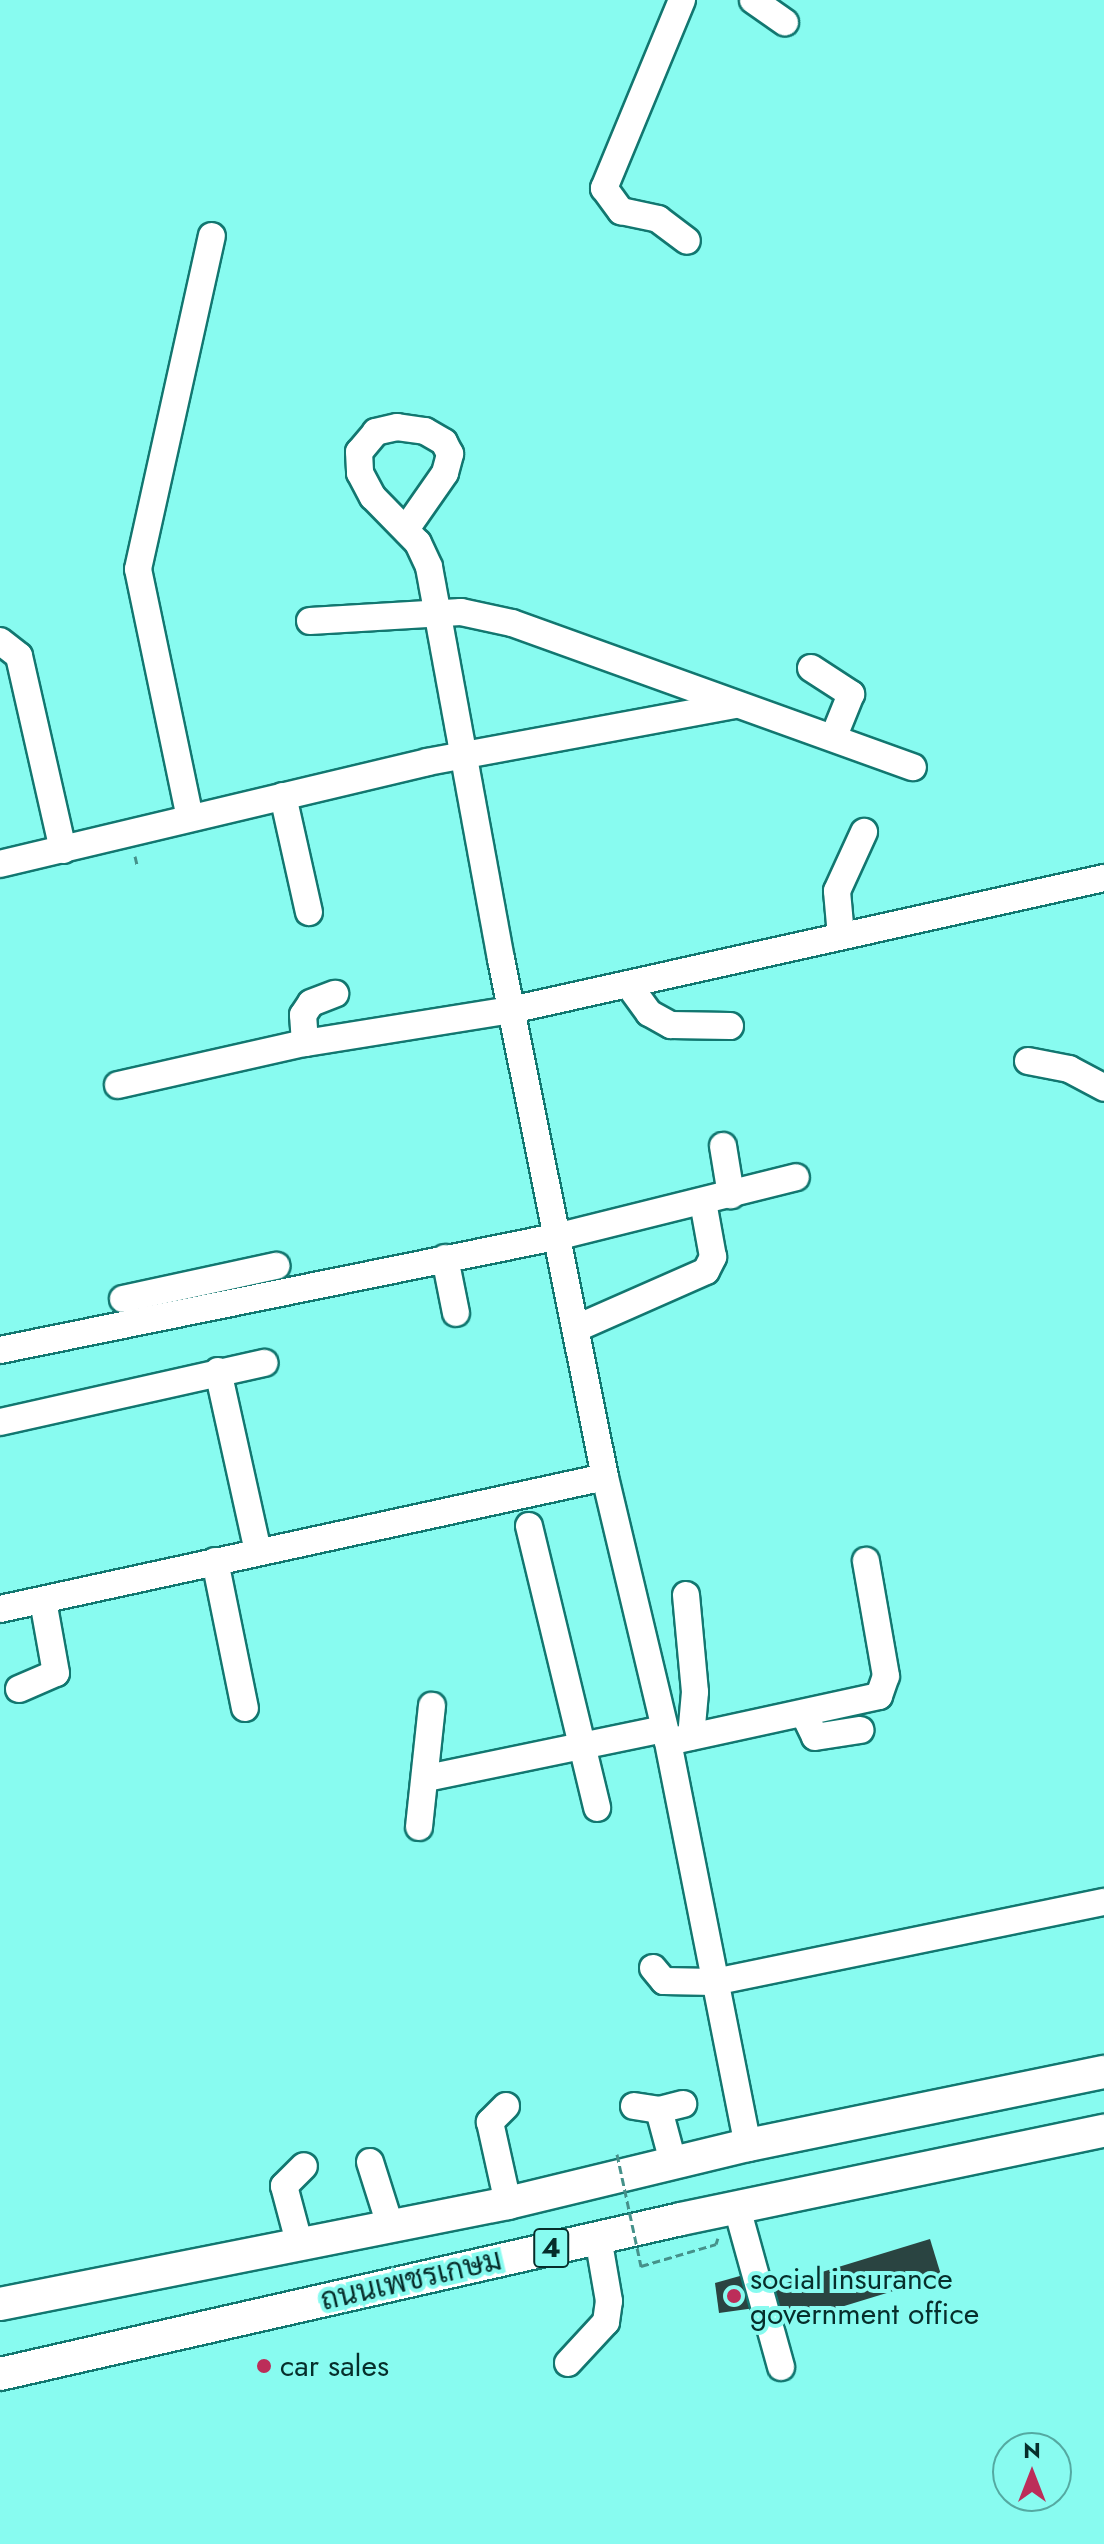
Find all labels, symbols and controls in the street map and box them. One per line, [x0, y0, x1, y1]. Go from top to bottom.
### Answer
road number: 4 [533, 2224, 569, 2272]
street label: ถนนเพชรเกษม [317, 2242, 505, 2318]
place label: social insurance government office [750, 2261, 979, 2332]
marker: social insurance government office [725, 2287, 743, 2305]
place label: car sales [280, 2348, 389, 2384]
marker: car sales [255, 2357, 273, 2375]
north arrow [992, 2432, 1072, 2512]
text: N [1023, 2434, 1041, 2466]

